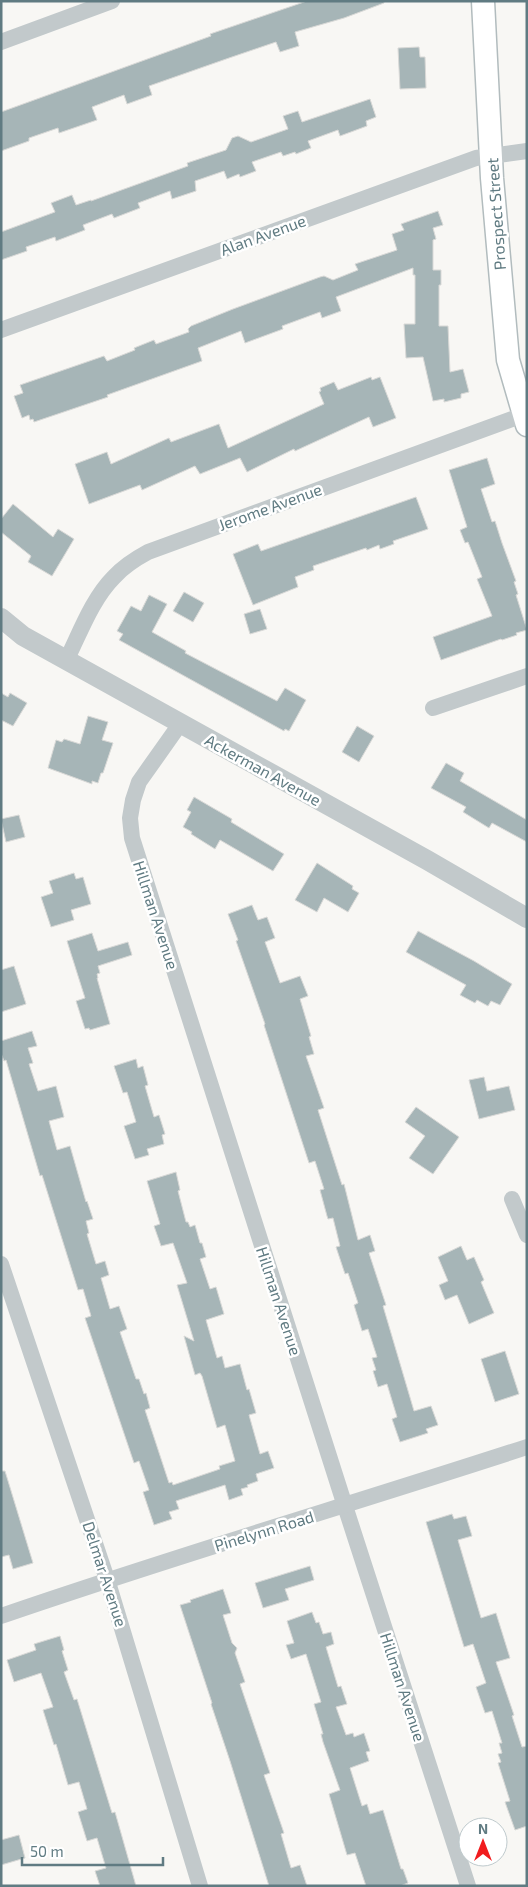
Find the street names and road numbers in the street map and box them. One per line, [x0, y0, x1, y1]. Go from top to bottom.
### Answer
street label: Prospect Street [482, 157, 509, 271]
street label: Alan Avenue [217, 210, 308, 259]
street label: Jerome Avenue [215, 479, 324, 534]
street label: Ackerman Avenue [202, 730, 325, 809]
street label: Hillman Avenue [130, 858, 183, 972]
street label: Hillman Avenue [253, 1244, 306, 1358]
street label: Pinelynn Road [212, 1506, 316, 1555]
street label: Delmar Avenue [79, 1519, 131, 1629]
street label: Hillman Avenue [377, 1630, 430, 1744]

